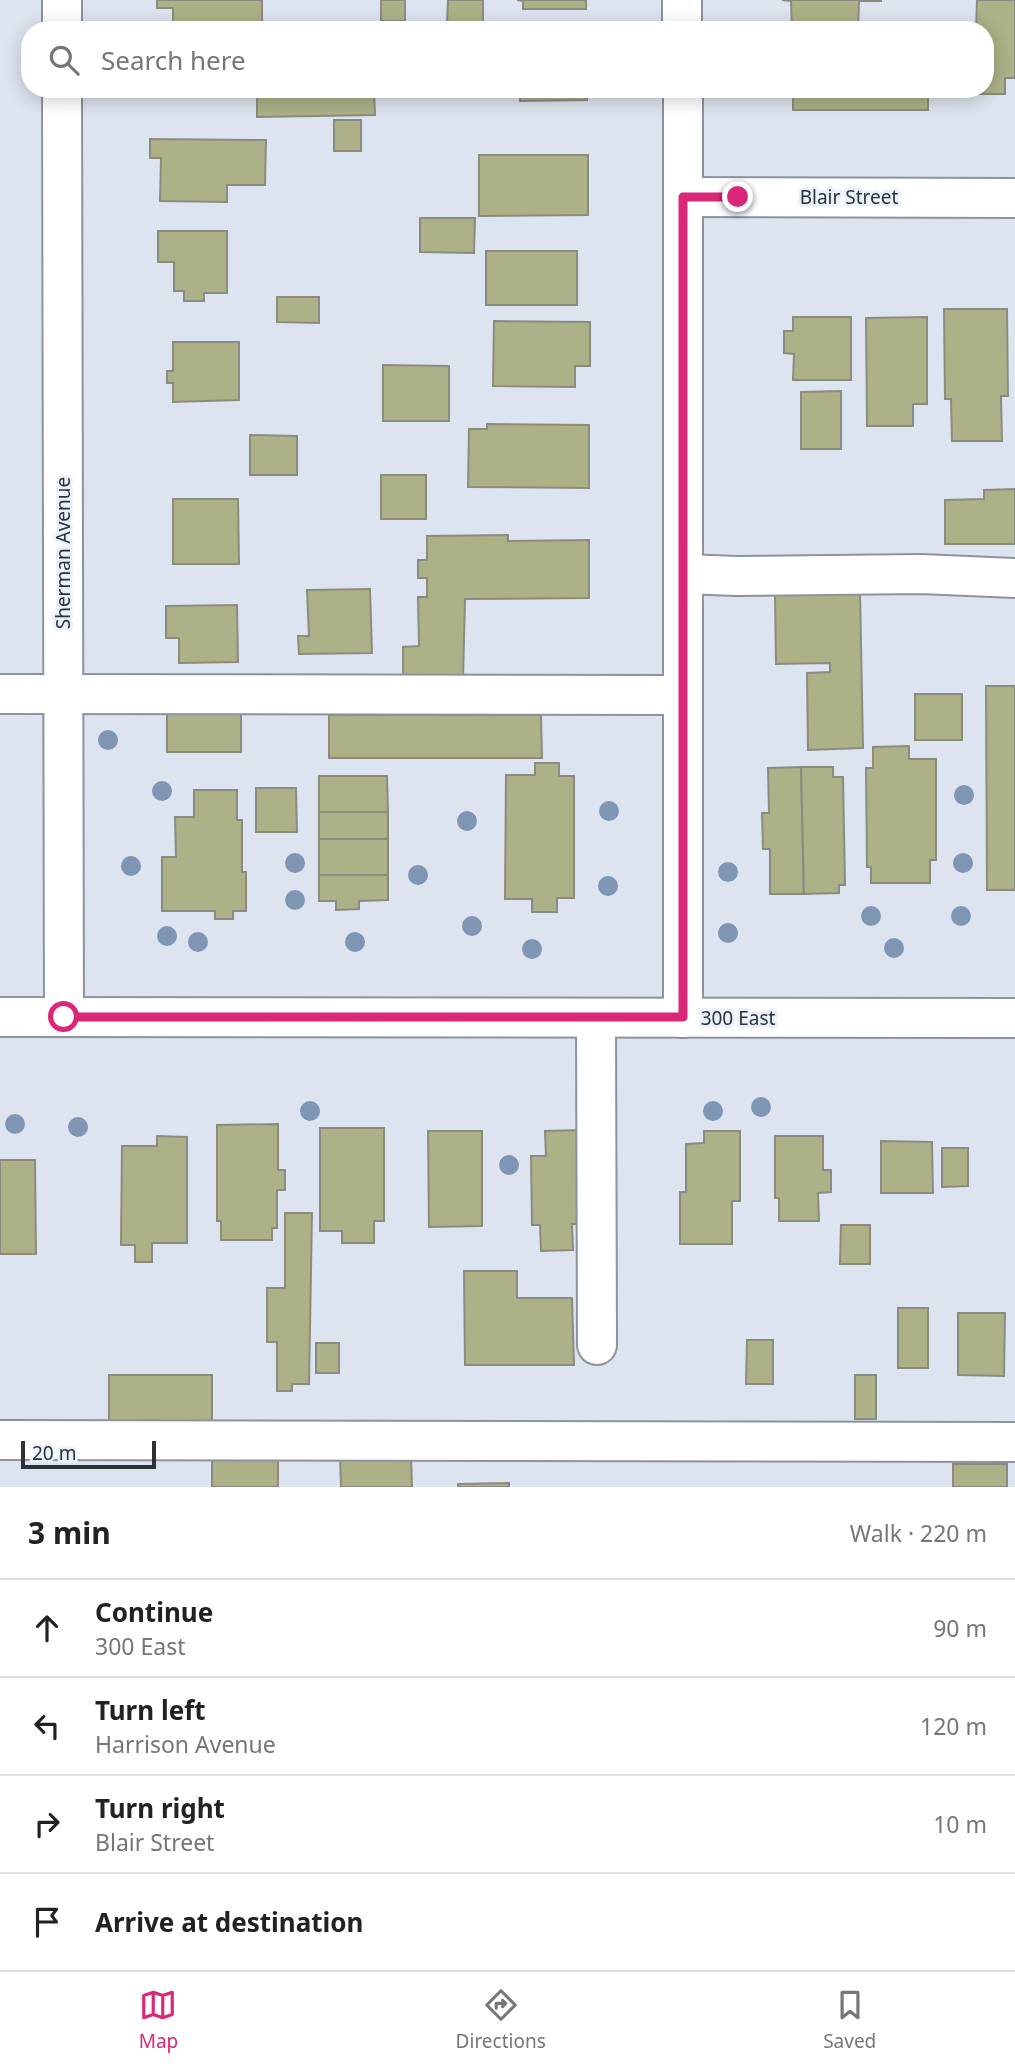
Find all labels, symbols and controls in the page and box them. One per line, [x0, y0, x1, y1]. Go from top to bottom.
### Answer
search box [21, 21, 994, 98]
icon: search [45, 41, 83, 79]
text: Search here [101, 42, 246, 78]
route end [722, 181, 753, 212]
street label: Blair Street [800, 184, 898, 210]
street label: Sherman Avenue [50, 477, 76, 629]
route start [48, 1001, 79, 1032]
street label: 300 East [701, 1005, 776, 1031]
scale bar [21, 1438, 156, 1470]
text: 20 m [32, 1440, 76, 1466]
text: 3 min [28, 1512, 111, 1553]
text: Walk · 220 m [850, 1517, 987, 1549]
text: Continue [95, 1594, 213, 1630]
icon: ahead [28, 1609, 66, 1647]
text: 90 m [933, 1612, 987, 1644]
text: 300 East [95, 1630, 185, 1662]
text: Turn left [95, 1692, 206, 1728]
icon: left [28, 1707, 66, 1745]
text: 120 m [920, 1710, 987, 1742]
text: Harrison Avenue [95, 1728, 276, 1760]
text: Turn right [95, 1790, 225, 1826]
icon: right [28, 1805, 66, 1843]
text: 10 m [933, 1808, 987, 1840]
text: Blair Street [95, 1826, 214, 1858]
icon: arrive [28, 1903, 66, 1941]
text: Arrive at destination [95, 1904, 364, 1940]
tab: Map [139, 1986, 178, 2054]
tab: Directions [456, 1986, 546, 2054]
tab: Saved [823, 1986, 876, 2054]

